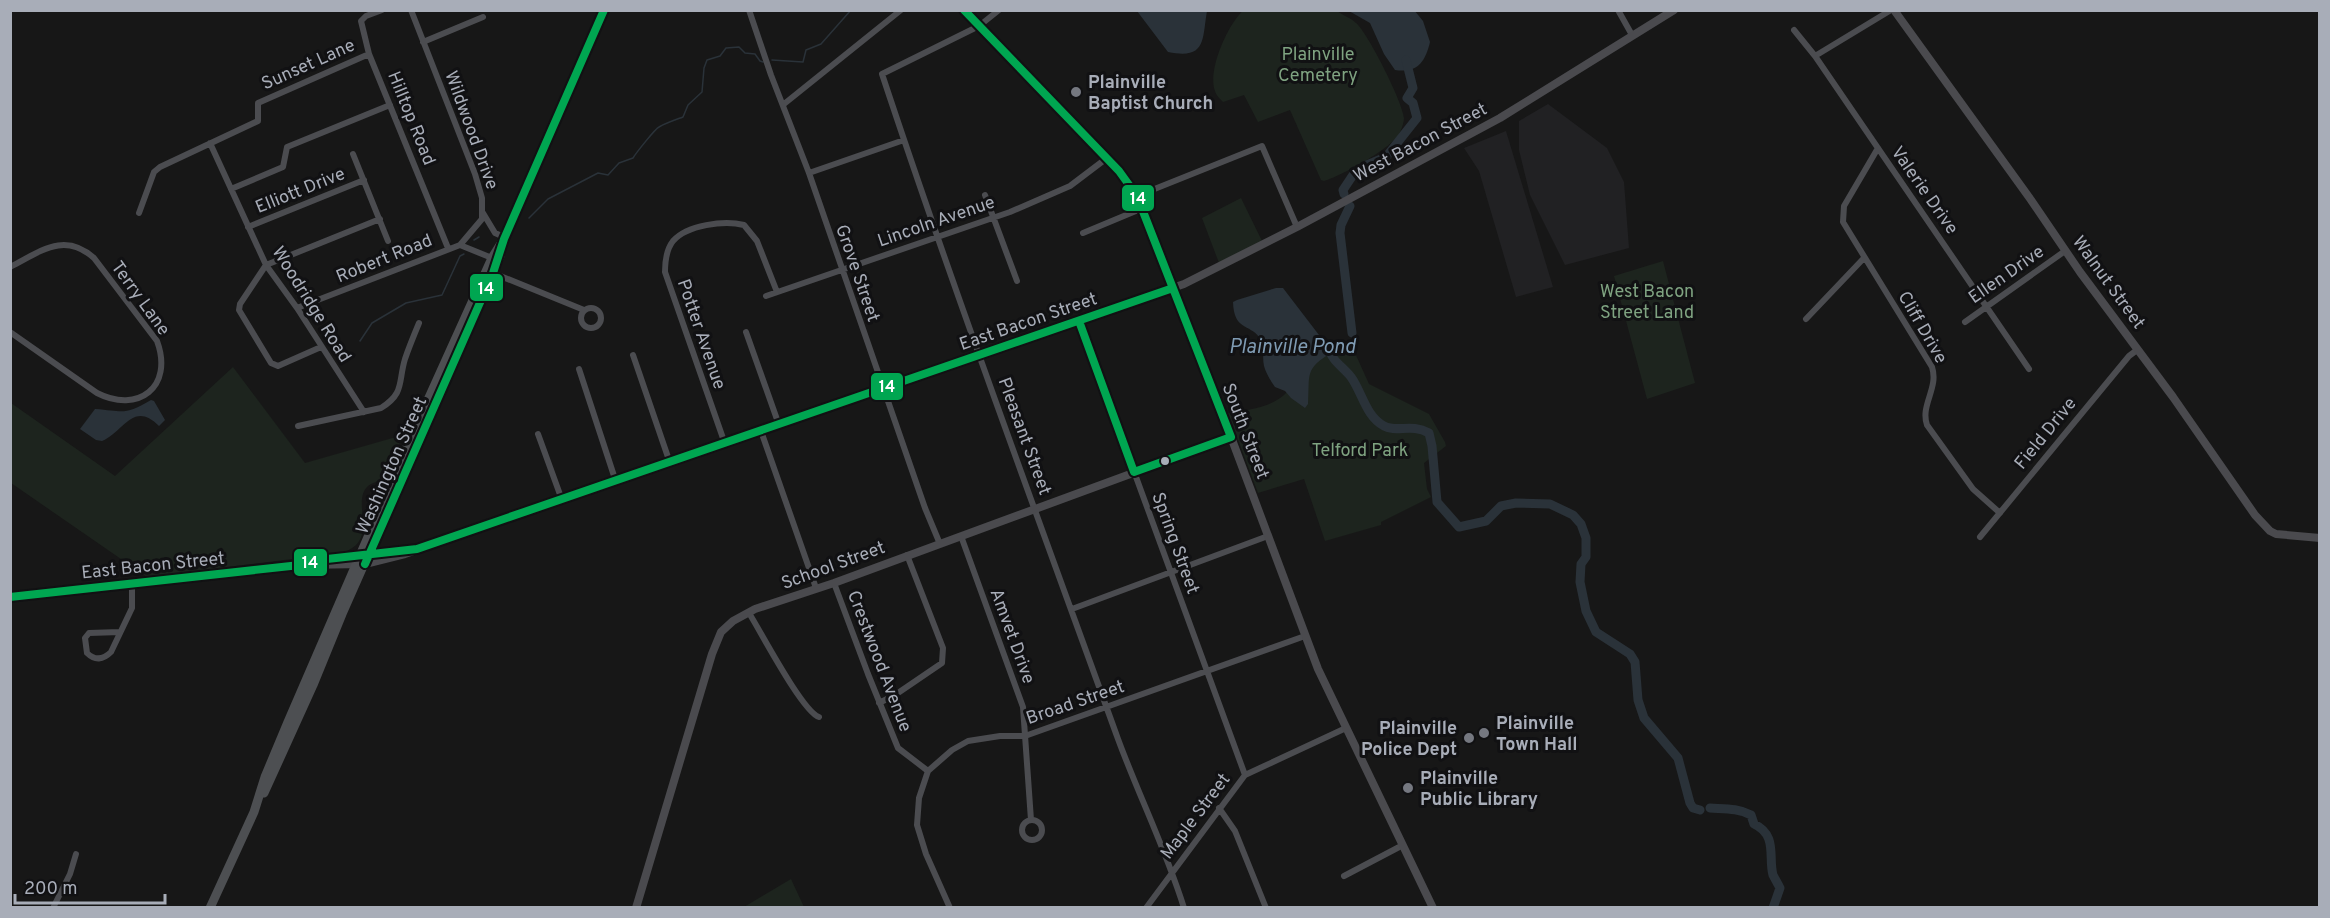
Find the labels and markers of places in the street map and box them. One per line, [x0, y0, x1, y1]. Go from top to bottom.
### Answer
place label: Plainville Baptist Church [1088, 72, 1213, 116]
marker: Plainville Baptist Church [1069, 85, 1083, 99]
unlabelled marker [1159, 455, 1171, 467]
place label: Plainville Town Hall [1496, 713, 1577, 757]
place label: Plainville Police Dept [1361, 718, 1457, 762]
marker: Plainville Town Hall [1477, 726, 1491, 740]
marker: Plainville Police Dept [1462, 731, 1476, 745]
place label: Plainville Public Library [1420, 768, 1538, 812]
marker: Plainville Public Library [1401, 781, 1415, 795]

